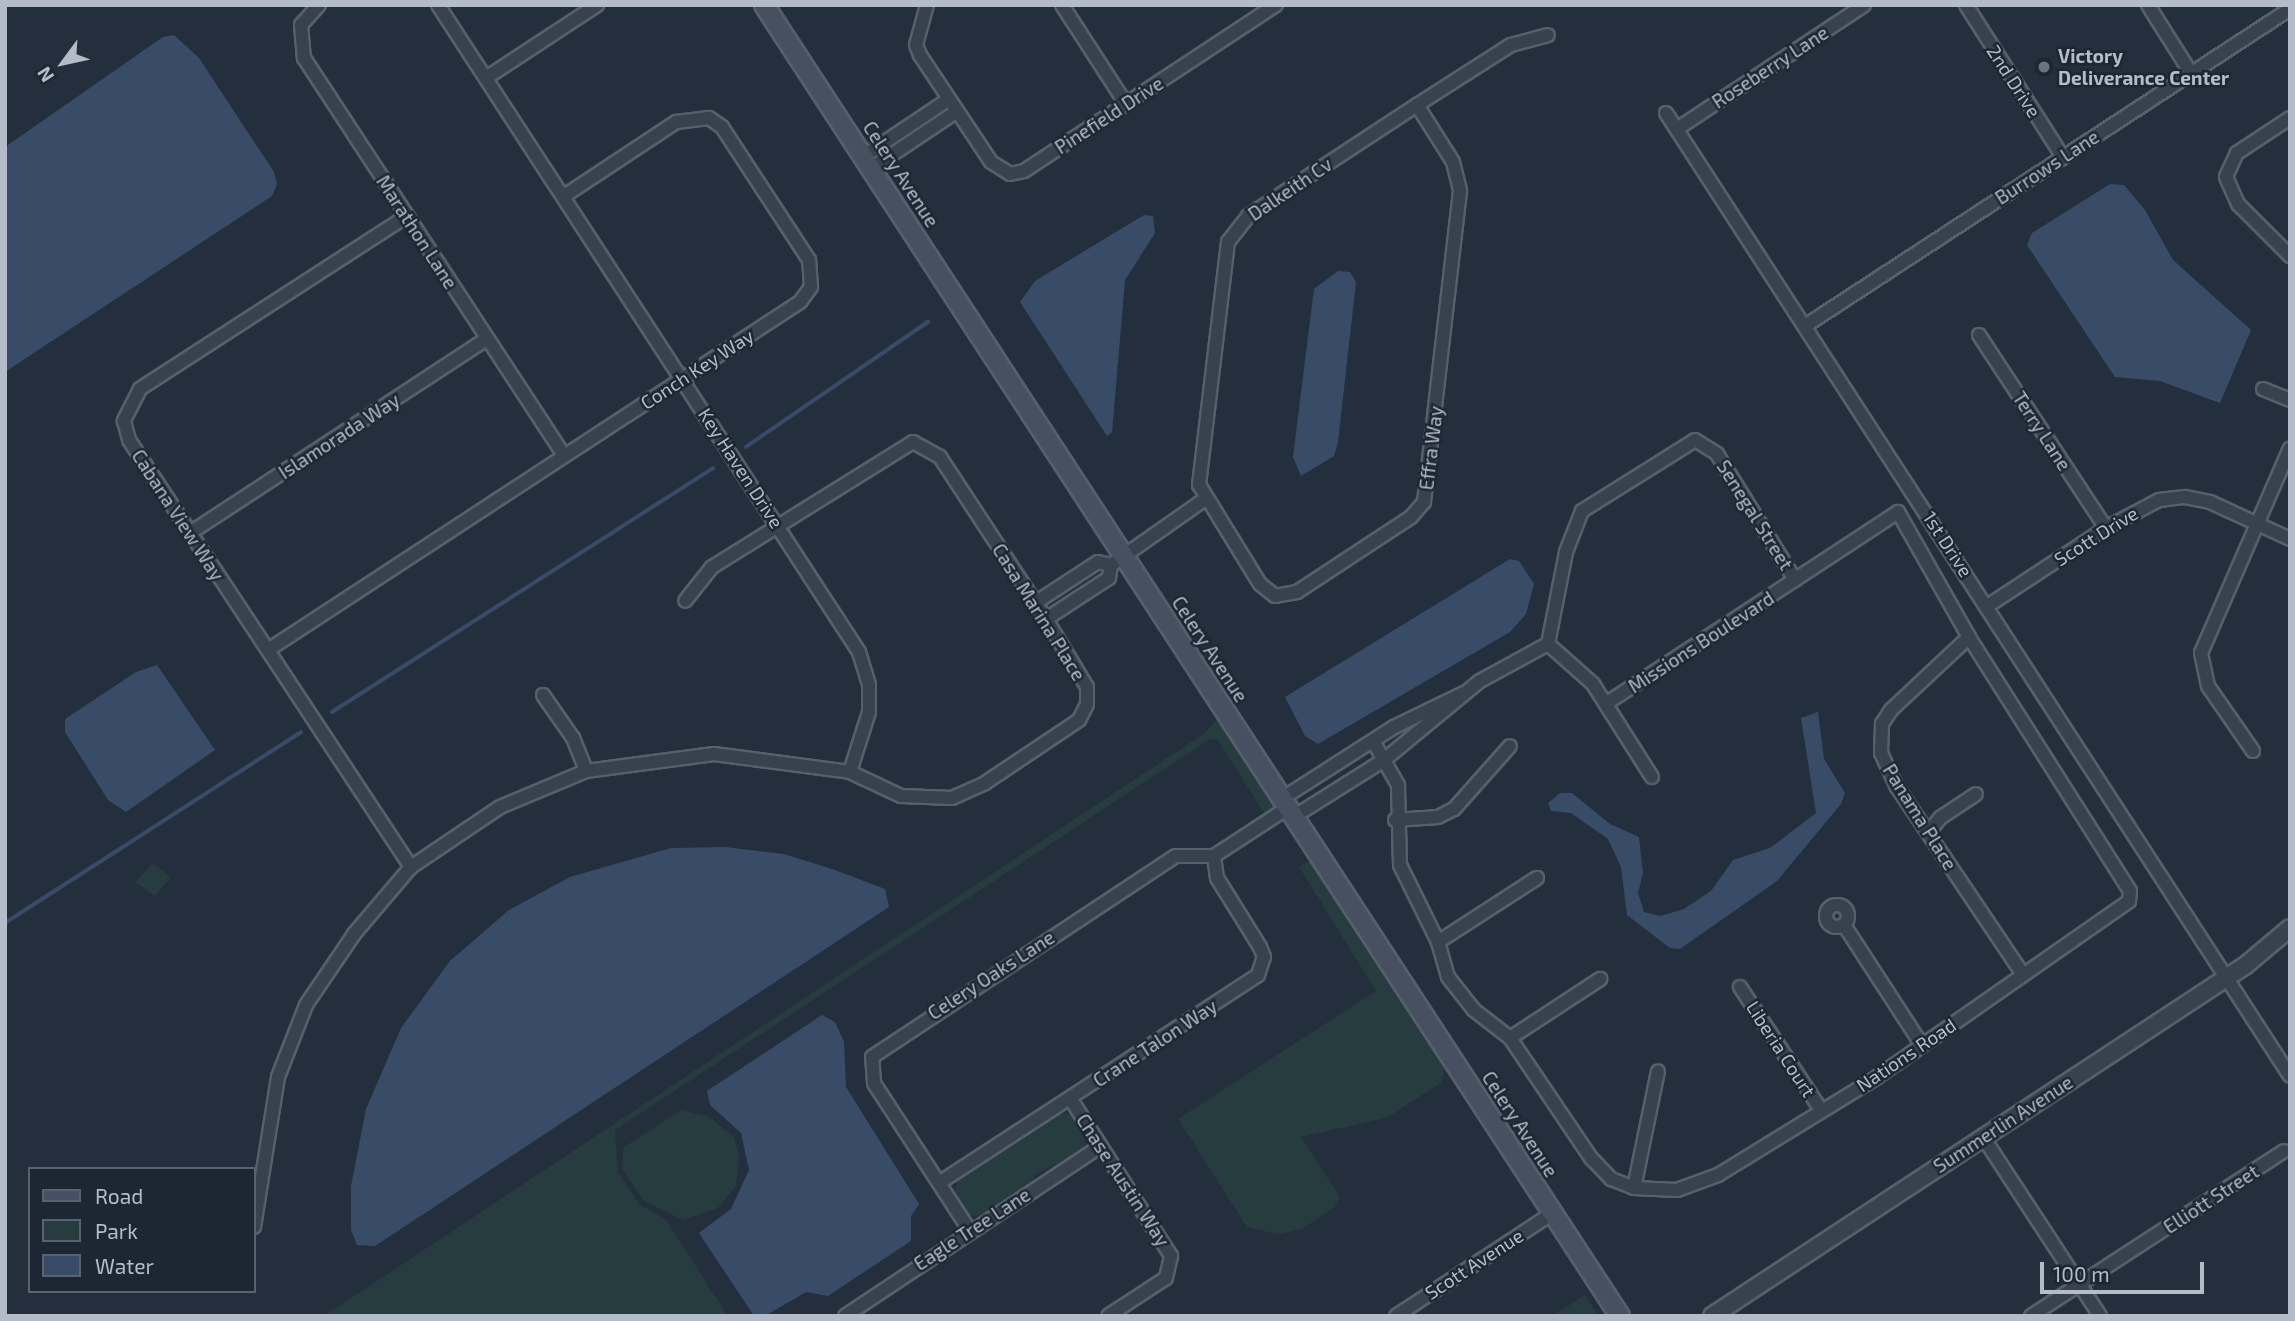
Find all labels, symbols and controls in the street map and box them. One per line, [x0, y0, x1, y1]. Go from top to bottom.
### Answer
street label: Roseberry Lane [1707, 21, 1833, 113]
north arrow [28, 28, 98, 98]
street label: 2nd Drive [1982, 40, 2046, 122]
place label: Victory Deliverance Center [2058, 45, 2229, 89]
marker: Victory Deliverance Center [2036, 59, 2052, 75]
text: N [32, 63, 58, 87]
street label: Pinefield Drive [1050, 71, 1168, 159]
street label: Celery Avenue [858, 116, 944, 232]
street label: Burrows Lane [1991, 125, 2103, 209]
street label: Dalkeith Cv [1244, 153, 1336, 225]
street label: Marathon Lane [372, 171, 462, 293]
street label: Conch Key Way [636, 324, 758, 414]
street label: Terry Lane [2008, 387, 2076, 475]
street label: Islamorada Way [274, 388, 404, 484]
street label: Key Haven Drive [694, 403, 788, 533]
street label: Effra Way [1415, 405, 1447, 491]
street label: Cabana View Way [127, 445, 229, 585]
street label: Senegal Street [1712, 456, 1798, 574]
street label: Scott Drive [2050, 501, 2142, 571]
street label: 1st Drive [1918, 507, 1978, 581]
street label: Casa Marina Place [988, 539, 1090, 685]
street label: Missions Boulevard [1624, 586, 1778, 698]
street label: Celery Avenue [1167, 591, 1253, 707]
street label: Panama Place [1878, 760, 1962, 874]
street label: Celery Oaks Lane [923, 925, 1059, 1025]
street label: Crane Talon Way [1088, 994, 1222, 1092]
street label: Liberia Court [1742, 997, 1820, 1101]
street label: Nations Road [1852, 1013, 1960, 1097]
street label: Celery Avenue [1477, 1066, 1563, 1182]
street label: Summerlin Avenue [1929, 1070, 2077, 1178]
street label: Chase Austin Way [1071, 1109, 1175, 1251]
street label: Elliott Street [2159, 1160, 2263, 1238]
legend [28, 1167, 256, 1293]
text: Road [95, 1183, 143, 1208]
street label: Eagle Tree Lane [909, 1183, 1035, 1275]
text: Park [95, 1218, 138, 1243]
street label: Scott Avenue [1420, 1224, 1528, 1304]
scale bar [2043, 1248, 2208, 1292]
text: Water [95, 1253, 154, 1278]
text: 100 m [2053, 1261, 2110, 1286]

